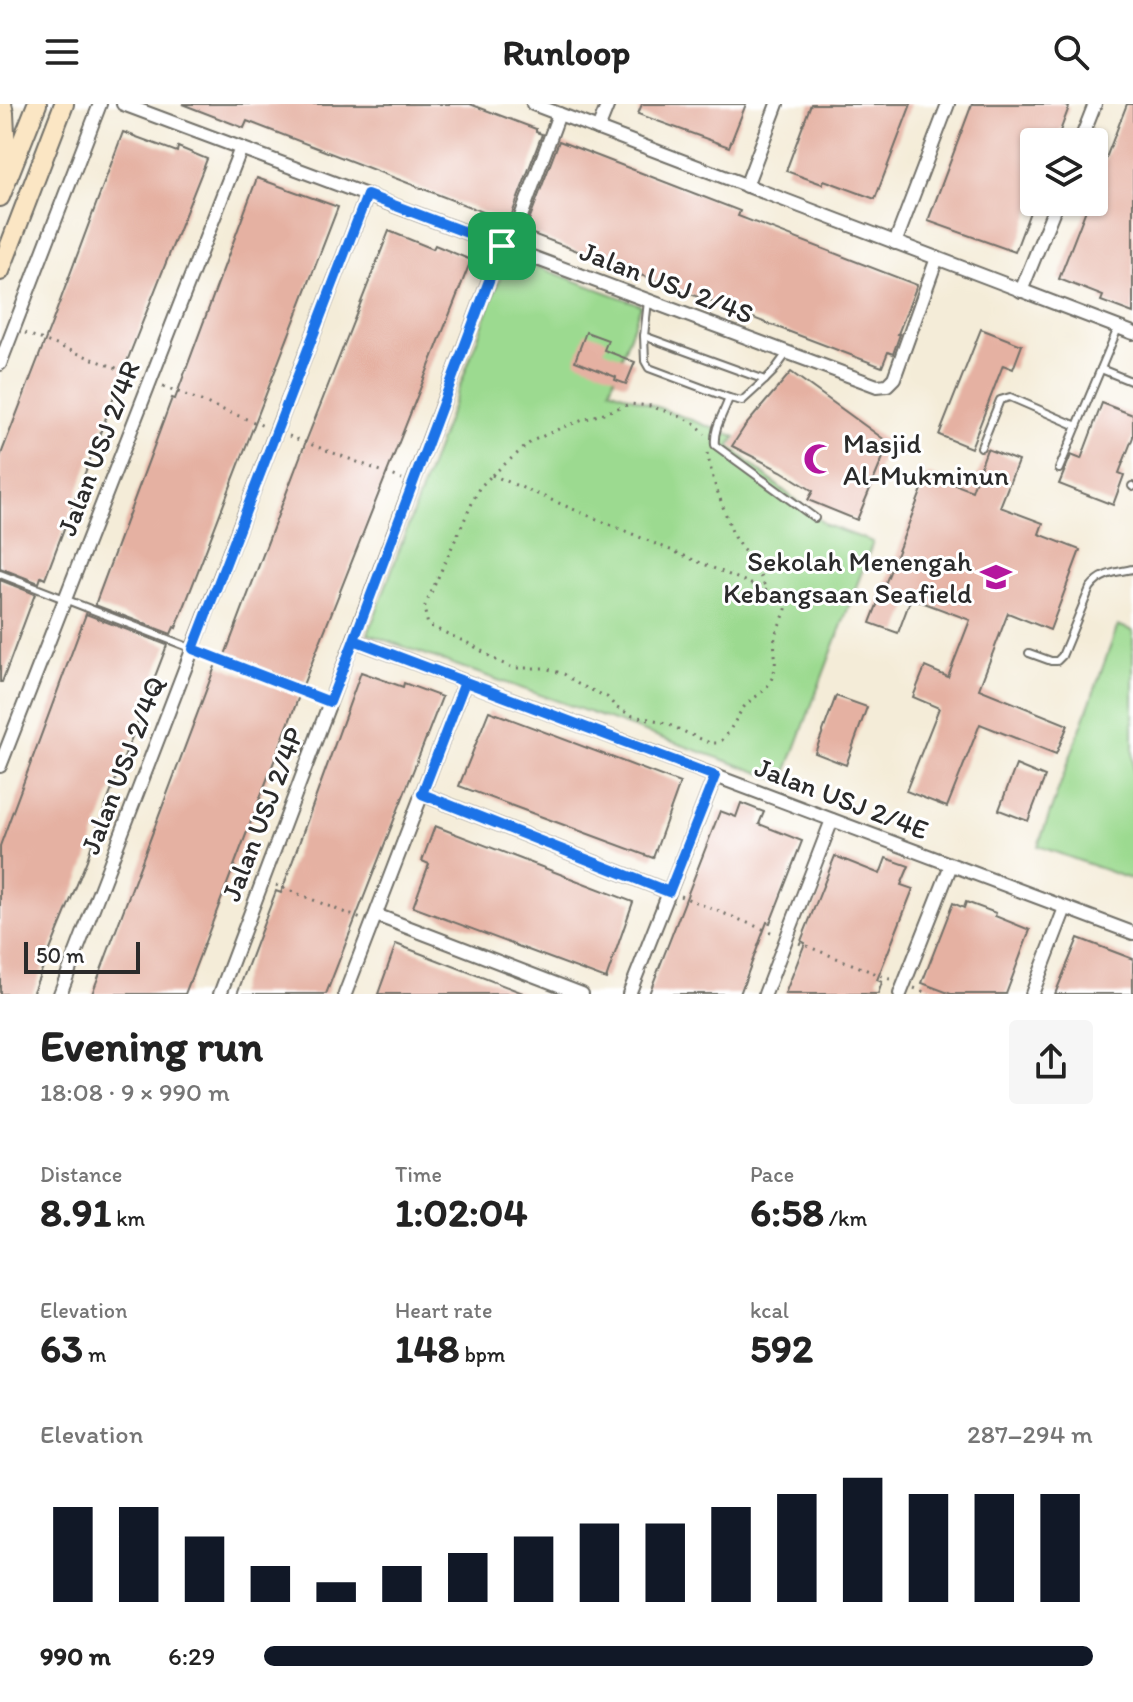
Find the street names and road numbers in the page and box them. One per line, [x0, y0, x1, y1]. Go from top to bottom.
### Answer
street label: Jalan USJ 2/4S [575, 233, 759, 331]
street label: Jalan USJ 2/4R [49, 356, 147, 540]
street label: Jalan USJ 2/4Q [72, 671, 172, 859]
street label: Jalan USJ 2/4P [213, 722, 311, 906]
street label: Jalan USJ 2/4E [751, 749, 933, 847]

